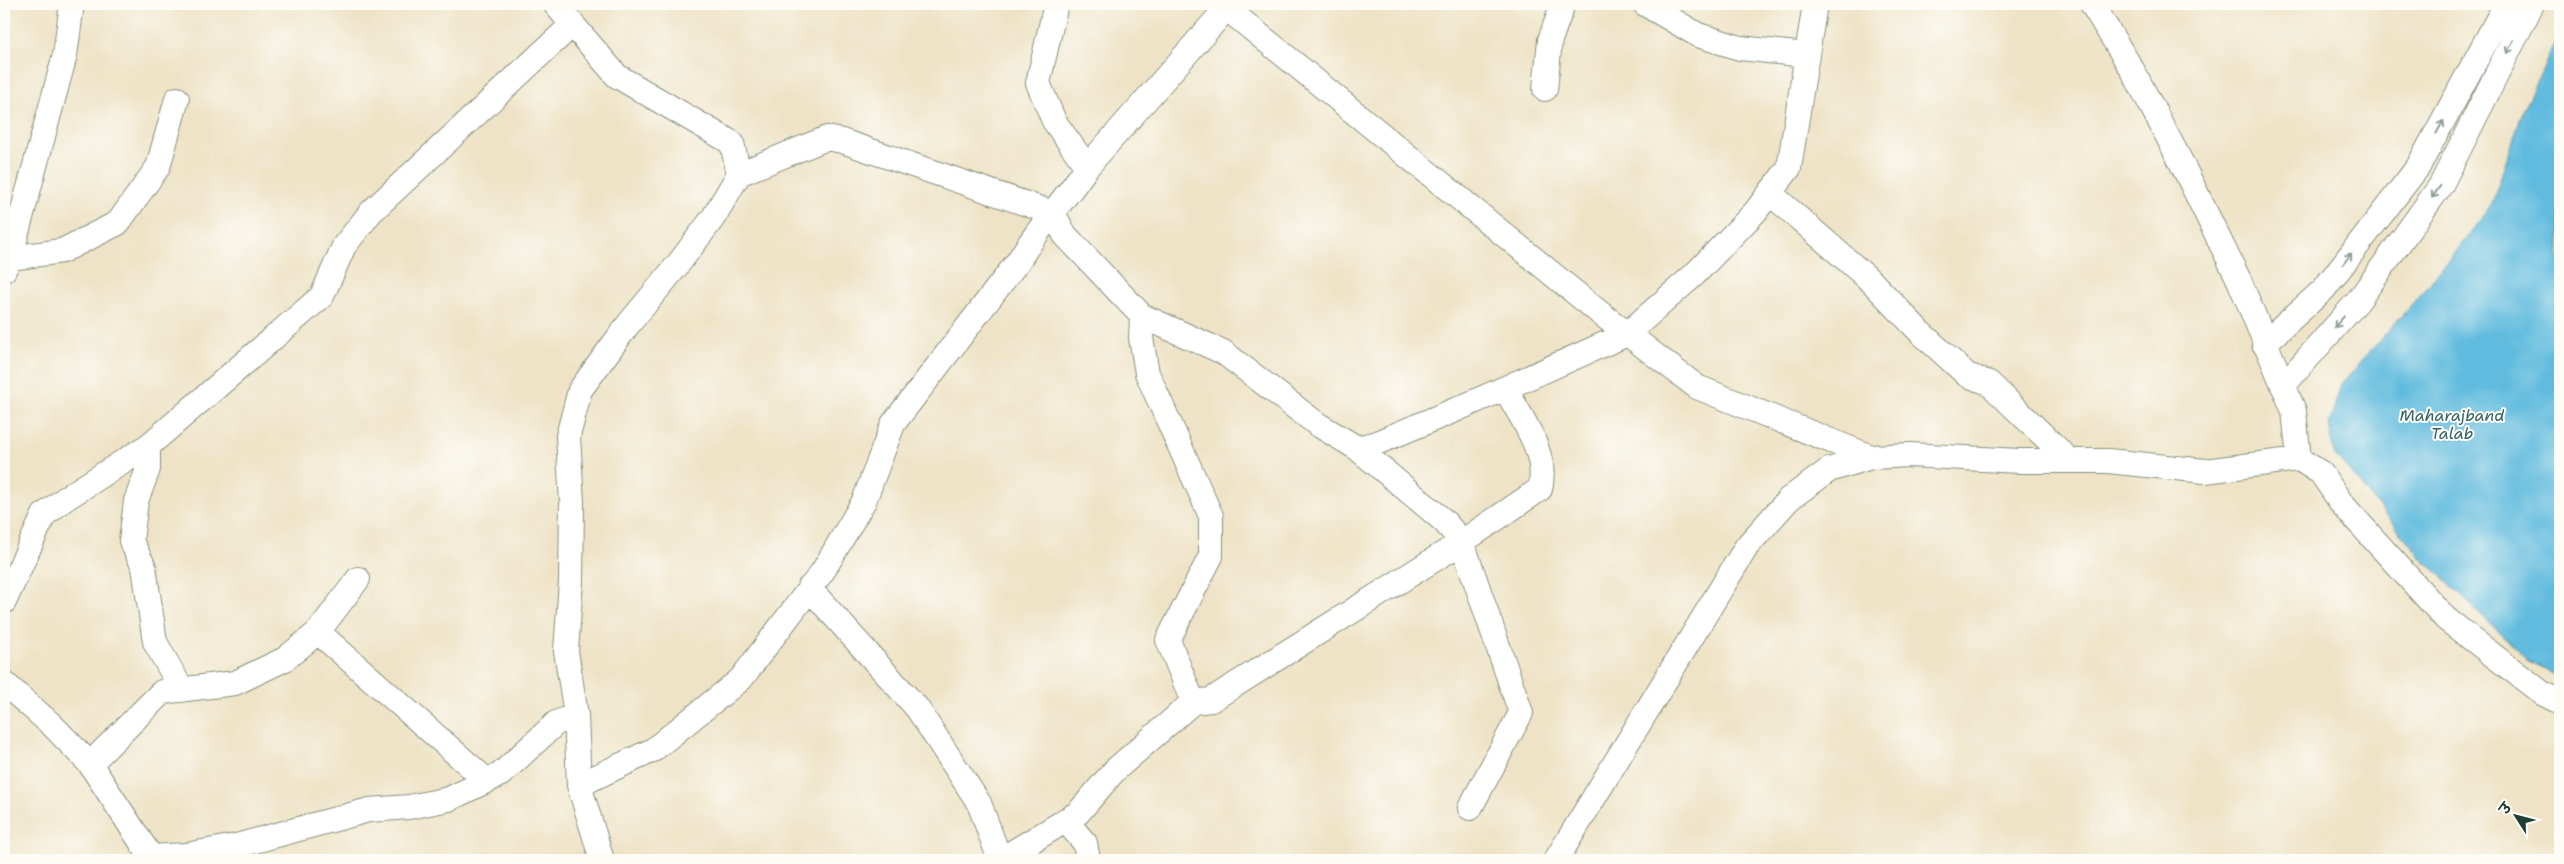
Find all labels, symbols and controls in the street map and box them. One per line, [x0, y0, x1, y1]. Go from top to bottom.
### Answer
one-way arrow [2505, 39, 2514, 54]
one-way arrow [2436, 120, 2446, 134]
one-way arrow [2431, 185, 2441, 199]
one-way arrow [2342, 252, 2352, 266]
one-way arrow [2334, 316, 2345, 329]
water label: Maharajband Talab [2400, 405, 2505, 444]
north arrow [2492, 792, 2542, 842]
text: उ [2494, 798, 2516, 819]

